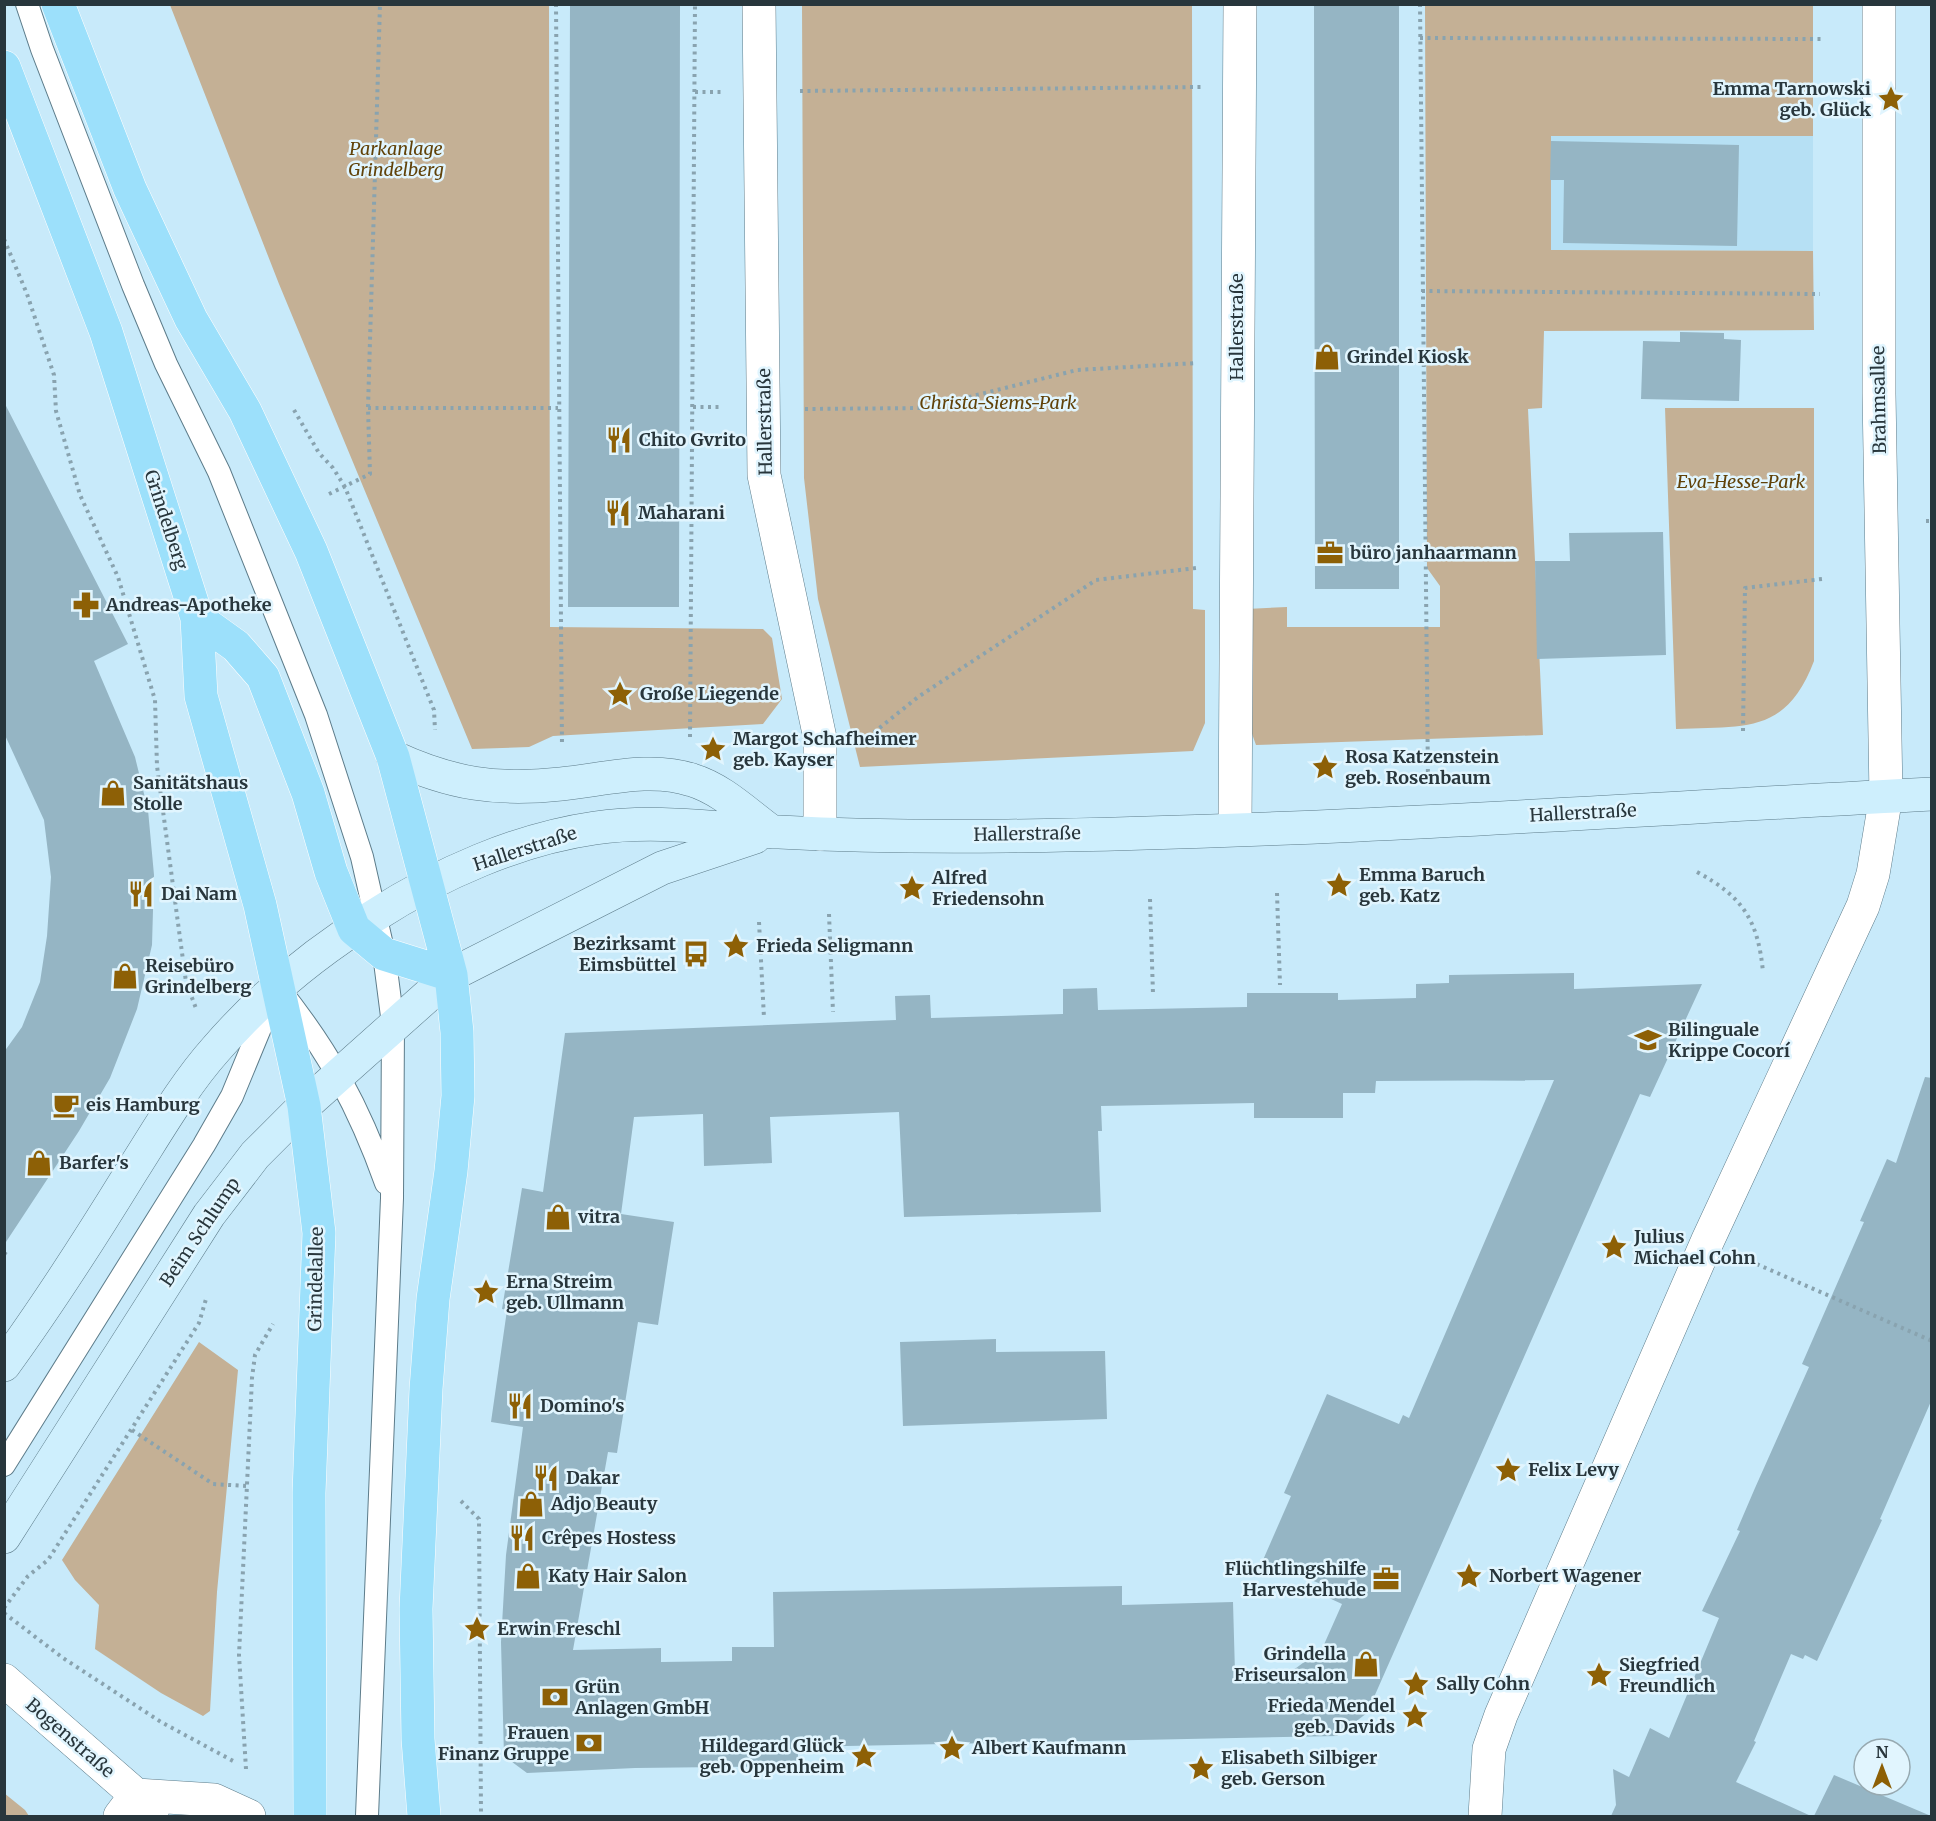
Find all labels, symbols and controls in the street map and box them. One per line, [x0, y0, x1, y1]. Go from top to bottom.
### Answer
place label: Emma Tarnowski geb. Glück [1712, 77, 1871, 121]
place icon: Emma Tarnowski geb. Glück [1876, 84, 1906, 114]
park label: Parkanlage Grindelberg [348, 137, 444, 181]
street label: Hallerstraße [1225, 273, 1248, 381]
shop icon: Grindel Kiosk [1312, 342, 1342, 372]
place label: Grindel Kiosk [1347, 345, 1469, 368]
street label: Brahmsallee [1866, 346, 1891, 454]
street label: Hallerstraße [752, 368, 777, 476]
park label: Christa-Siems-Park [919, 391, 1077, 414]
restaurant icon: Chito Gvrito [604, 425, 634, 455]
place label: Chito Gvrito [639, 428, 746, 451]
street label: Grindelberg [140, 467, 193, 573]
park label: Eva-Hesse-Park [1677, 470, 1805, 493]
restaurant icon: Maharani [603, 498, 633, 528]
place label: Maharani [638, 501, 725, 524]
office icon: büro janhaarmann [1315, 538, 1345, 568]
place label: büro janhaarmann [1350, 541, 1517, 564]
pharmacy icon: Andreas-Apotheke [71, 590, 101, 620]
place label: Andreas-Apotheke [105, 593, 272, 616]
place icon: Große Liegende [605, 679, 635, 709]
place label: Große Liegende [640, 682, 779, 705]
place label: Margot Schafheimer geb. Kayser [733, 727, 917, 771]
place icon: Margot Schafheimer geb. Kayser [698, 734, 728, 764]
place label: Rosa Katzenstein geb. Rosenbaum [1345, 745, 1499, 789]
place icon: Rosa Katzenstein geb. Rosenbaum [1310, 752, 1340, 782]
place label: Sanitätshaus Stolle [133, 771, 248, 815]
shop icon: Sanitätshaus Stolle [98, 778, 128, 808]
street label: Hallerstraße [1529, 798, 1637, 827]
street label: Hallerstraße [470, 821, 579, 876]
street label: Hallerstraße [973, 821, 1081, 846]
place label: Emma Baruch geb. Katz [1359, 863, 1485, 907]
place label: Alfred Friedensohn [931, 866, 1044, 910]
place icon: Emma Baruch geb. Katz [1324, 870, 1354, 900]
place icon: Alfred Friedensohn [897, 873, 927, 903]
restaurant icon: Dai Nam [126, 879, 156, 909]
place label: Dai Nam [161, 882, 237, 905]
place icon: Frieda Seligmann [721, 931, 751, 961]
place label: Bezirksamt Eimsbüttel [573, 932, 677, 976]
place label: Frieda Seligmann [756, 934, 913, 957]
bus stop icon: Bezirksamt Eimsbüttel [681, 939, 711, 969]
place label: Reisebüro Grindelberg [145, 954, 252, 998]
shop icon: Reisebüro Grindelberg [110, 961, 140, 991]
place label: Bilinguale Krippe Cocorí [1668, 1018, 1791, 1062]
school or university icon: Bilinguale Krippe Cocorí [1633, 1025, 1663, 1055]
cafe icon: eis Hamburg [51, 1090, 81, 1120]
place label: eis Hamburg [86, 1093, 200, 1116]
shop icon: Barfer's [24, 1148, 54, 1178]
place label: Barfer's [59, 1151, 129, 1174]
street label: Beim Schlump [155, 1173, 245, 1291]
shop icon: vitra [543, 1202, 573, 1232]
place label: vitra [577, 1205, 620, 1228]
place label: Julius Michael Cohn [1633, 1225, 1756, 1269]
street label: Grindelallee [303, 1226, 328, 1331]
place icon: Julius Michael Cohn [1599, 1232, 1629, 1262]
place label: Erna Streim geb. Ullmann [506, 1270, 624, 1314]
place icon: Erna Streim geb. Ullmann [471, 1277, 501, 1307]
restaurant icon: Domino's [505, 1391, 535, 1421]
place label: Domino's [540, 1394, 625, 1417]
place icon: Felix Levy [1493, 1455, 1523, 1485]
place label: Felix Levy [1528, 1458, 1619, 1481]
restaurant icon: Dakar [531, 1463, 561, 1493]
place label: Dakar [566, 1466, 620, 1489]
shop icon: Adjo Beauty [516, 1489, 546, 1519]
place label: Adjo Beauty [550, 1492, 658, 1515]
restaurant icon: Crêpes Hostess [507, 1523, 537, 1553]
place label: Crêpes Hostess [542, 1526, 676, 1549]
place label: Flüchtlingshilfe Harvestehude [1225, 1557, 1366, 1601]
shop icon: Katy Hair Salon [513, 1561, 543, 1591]
place icon: Norbert Wagener [1454, 1561, 1484, 1591]
place label: Katy Hair Salon [548, 1564, 687, 1587]
office icon: Flüchtlingshilfe Harvestehude [1371, 1564, 1401, 1594]
place label: Norbert Wagener [1489, 1564, 1641, 1587]
place icon: Erwin Freschl [462, 1614, 492, 1644]
place label: Erwin Freschl [497, 1617, 621, 1640]
place label: Grindella Friseursalon [1234, 1642, 1346, 1686]
shop icon: Grindella Friseursalon [1351, 1649, 1381, 1679]
place label: Siegfried Freundlich [1619, 1653, 1715, 1697]
place icon: Siegfried Freundlich [1584, 1660, 1614, 1690]
place icon: Sally Cohn [1401, 1669, 1431, 1699]
place label: Sally Cohn [1436, 1672, 1530, 1695]
place label: Grün Anlagen GmbH [574, 1675, 710, 1719]
bank icon: Grün Anlagen GmbH [540, 1682, 570, 1712]
street label: Bogenstraße [21, 1693, 119, 1782]
place label: Frieda Mendel geb. Davids [1268, 1694, 1395, 1738]
place icon: Frieda Mendel geb. Davids [1400, 1701, 1430, 1731]
place label: Frauen Finanz Gruppe [438, 1721, 569, 1765]
bank icon: Frauen Finanz Gruppe [574, 1728, 604, 1758]
place icon: Albert Kaufmann [937, 1733, 967, 1763]
place label: Hildegard Glück geb. Oppenheim [699, 1734, 844, 1778]
place label: Albert Kaufmann [971, 1736, 1126, 1759]
north arrow [1852, 1737, 1912, 1797]
place icon: Hildegard Glück geb. Oppenheim [849, 1741, 879, 1771]
text: N [1876, 1742, 1889, 1762]
place label: Elisabeth Silbiger geb. Gerson [1221, 1746, 1377, 1790]
place icon: Elisabeth Silbiger geb. Gerson [1186, 1753, 1216, 1783]

